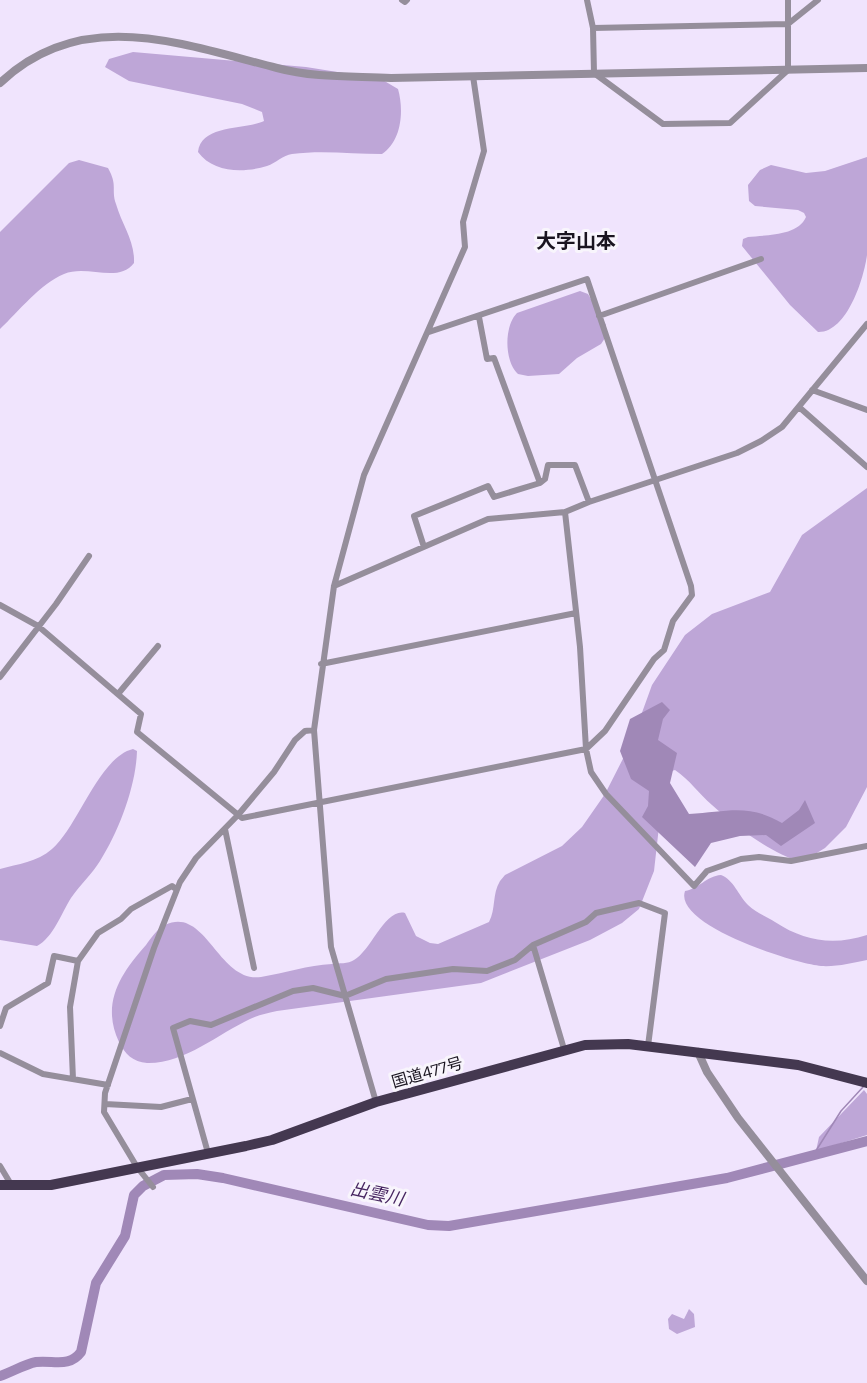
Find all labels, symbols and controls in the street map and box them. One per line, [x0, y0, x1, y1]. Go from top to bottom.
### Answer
district label: 大字山本 [536, 229, 616, 253]
street label: 国道477号 [389, 1053, 465, 1092]
water label: 出雲川 [348, 1178, 408, 1211]

